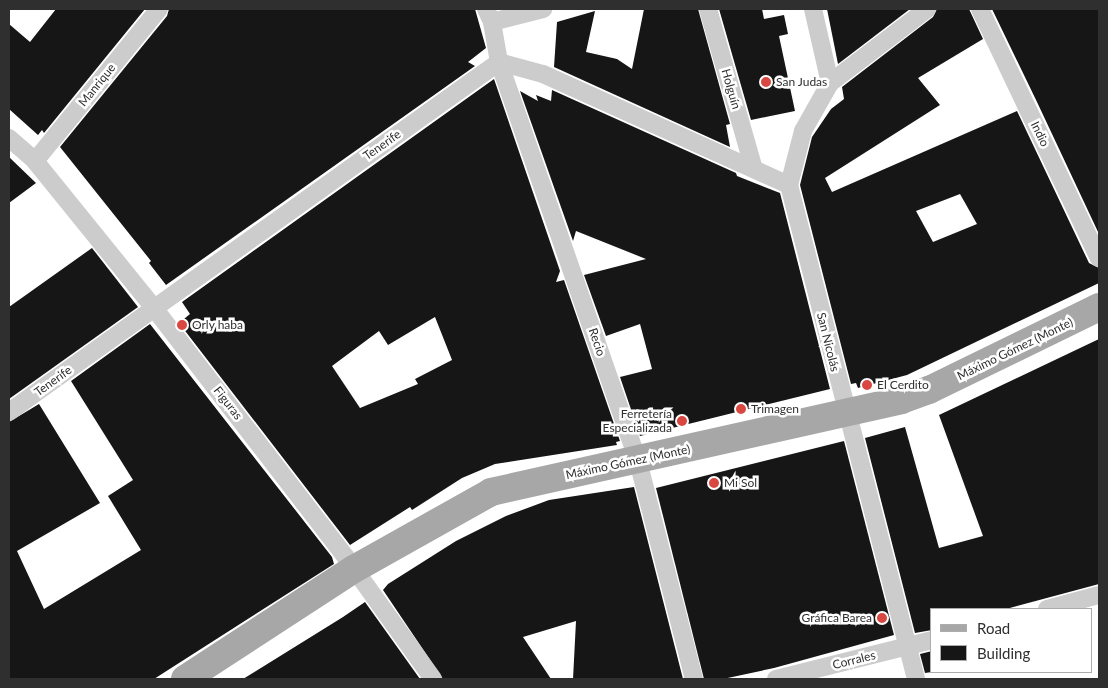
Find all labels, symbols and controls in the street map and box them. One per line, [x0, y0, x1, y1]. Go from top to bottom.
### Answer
street label: Manrique [75, 61, 119, 109]
street label: Holguín [718, 67, 744, 111]
place label: San Judas [776, 75, 828, 89]
marker: San Judas [760, 76, 772, 88]
street label: Indio [1028, 119, 1052, 149]
street label: Tenerife [360, 127, 404, 163]
street label: San Nicolás [814, 311, 842, 373]
street label: Máximo Gómez (Monte) [955, 315, 1075, 383]
place label: Orly haba [192, 318, 243, 332]
marker: Orly haba [176, 319, 188, 331]
street label: Recio [585, 326, 609, 358]
street label: Tenerife [32, 363, 74, 399]
place label: El Cerdito [877, 378, 929, 392]
marker: El Cerdito [861, 379, 873, 391]
street label: Figuras [211, 384, 245, 422]
place label: Trimagen [751, 402, 799, 416]
marker: Trimagen [735, 403, 747, 415]
place label: Ferretería Especializada [603, 407, 672, 435]
marker: Ferretería Especializada [676, 415, 688, 427]
street label: Máximo Gómez (Monte) [564, 442, 692, 482]
place label: Mi Sol [724, 476, 757, 490]
marker: Mi Sol [708, 477, 720, 489]
legend [930, 608, 1093, 673]
place label: Gráfica Barea [802, 611, 872, 625]
marker: Gráfica Barea [876, 612, 888, 624]
text: Road [977, 619, 1010, 637]
text: Building [977, 644, 1030, 662]
street label: Corrales [831, 648, 877, 672]

